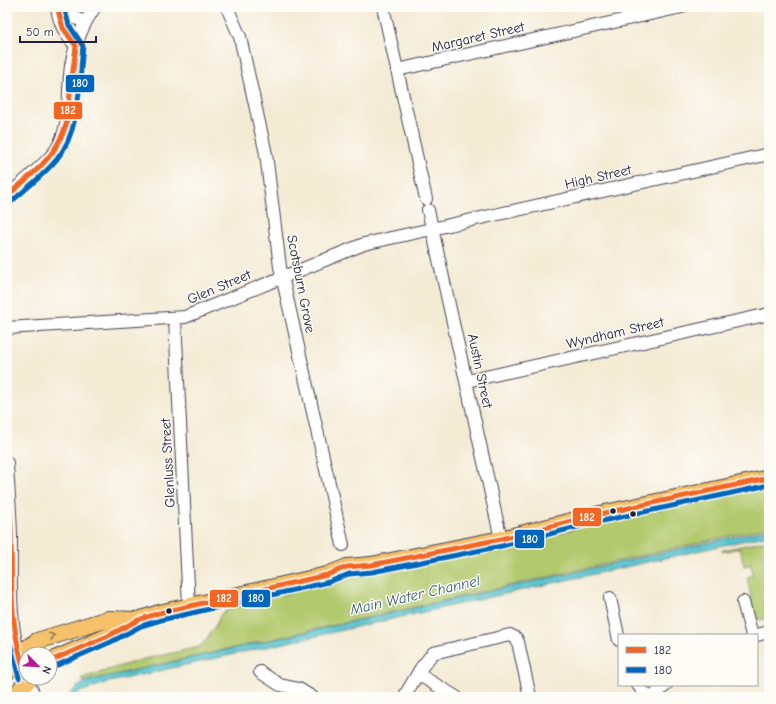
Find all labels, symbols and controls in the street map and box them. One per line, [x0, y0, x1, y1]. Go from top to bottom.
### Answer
scale bar [20, 18, 96, 44]
street label: Margaret Street [430, 18, 527, 56]
text: 50 m [26, 25, 54, 39]
line badge: 180 [65, 74, 95, 93]
text: 180 [72, 77, 88, 90]
line badge: 182 [53, 101, 83, 120]
text: 182 [60, 104, 76, 117]
street label: High Street [563, 161, 634, 193]
street label: Scotsburn Grove [283, 234, 319, 334]
street label: Glen Street [185, 266, 254, 308]
street label: Wyndham Street [565, 313, 666, 352]
street label: Austin Street [464, 332, 496, 411]
street label: Glenluss Street [157, 417, 179, 508]
unlabelled marker [608, 506, 618, 516]
line badge: 182 [572, 507, 602, 527]
unlabelled marker [628, 509, 638, 519]
text: 182 [579, 511, 595, 524]
line badge: 180 [514, 529, 545, 549]
text: 180 [522, 533, 538, 546]
water label: Main Water Channel [347, 571, 482, 619]
line badge: 182 [209, 589, 239, 608]
line badge: 180 [241, 589, 271, 608]
text: 182 [216, 592, 232, 605]
text: 180 [248, 592, 264, 605]
unlabelled marker [164, 606, 174, 616]
one-way arrow [48, 632, 55, 641]
legend [618, 634, 758, 686]
text: 182 [654, 643, 671, 657]
north arrow [18, 646, 58, 686]
text: 180 [654, 663, 672, 677]
text: N [39, 664, 54, 676]

